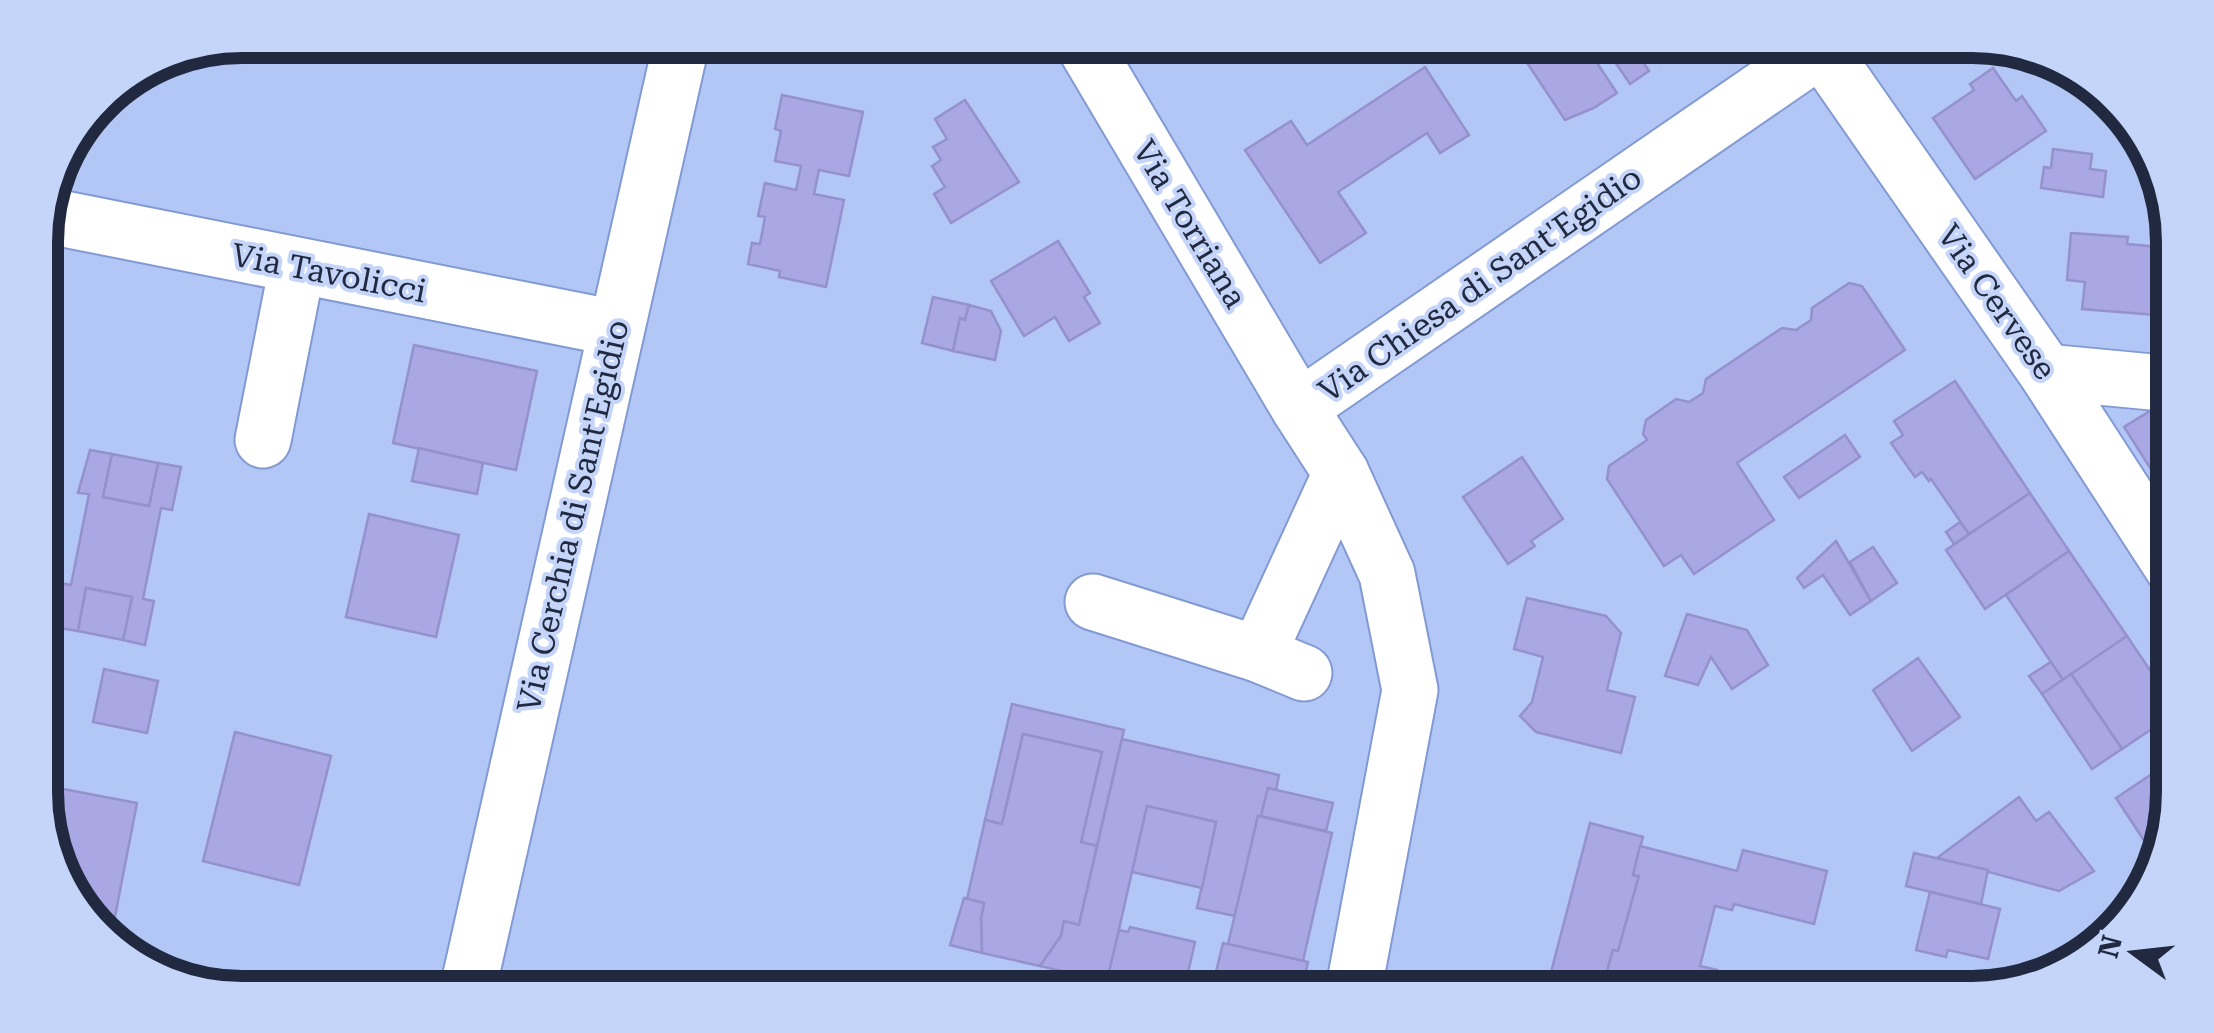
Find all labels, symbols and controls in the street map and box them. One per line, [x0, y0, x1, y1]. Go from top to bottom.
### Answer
street label: Via Torriana [1125, 133, 1255, 315]
street label: Via Chiesa di Sant'Egidio [1311, 158, 1649, 410]
street label: Via Cervese [1930, 217, 2064, 387]
street label: Via Tavolicci [228, 236, 430, 310]
street label: Via Cerchia di Sant'Egidio [509, 316, 637, 716]
north arrow [2084, 903, 2184, 1003]
text: N [2092, 932, 2129, 961]

